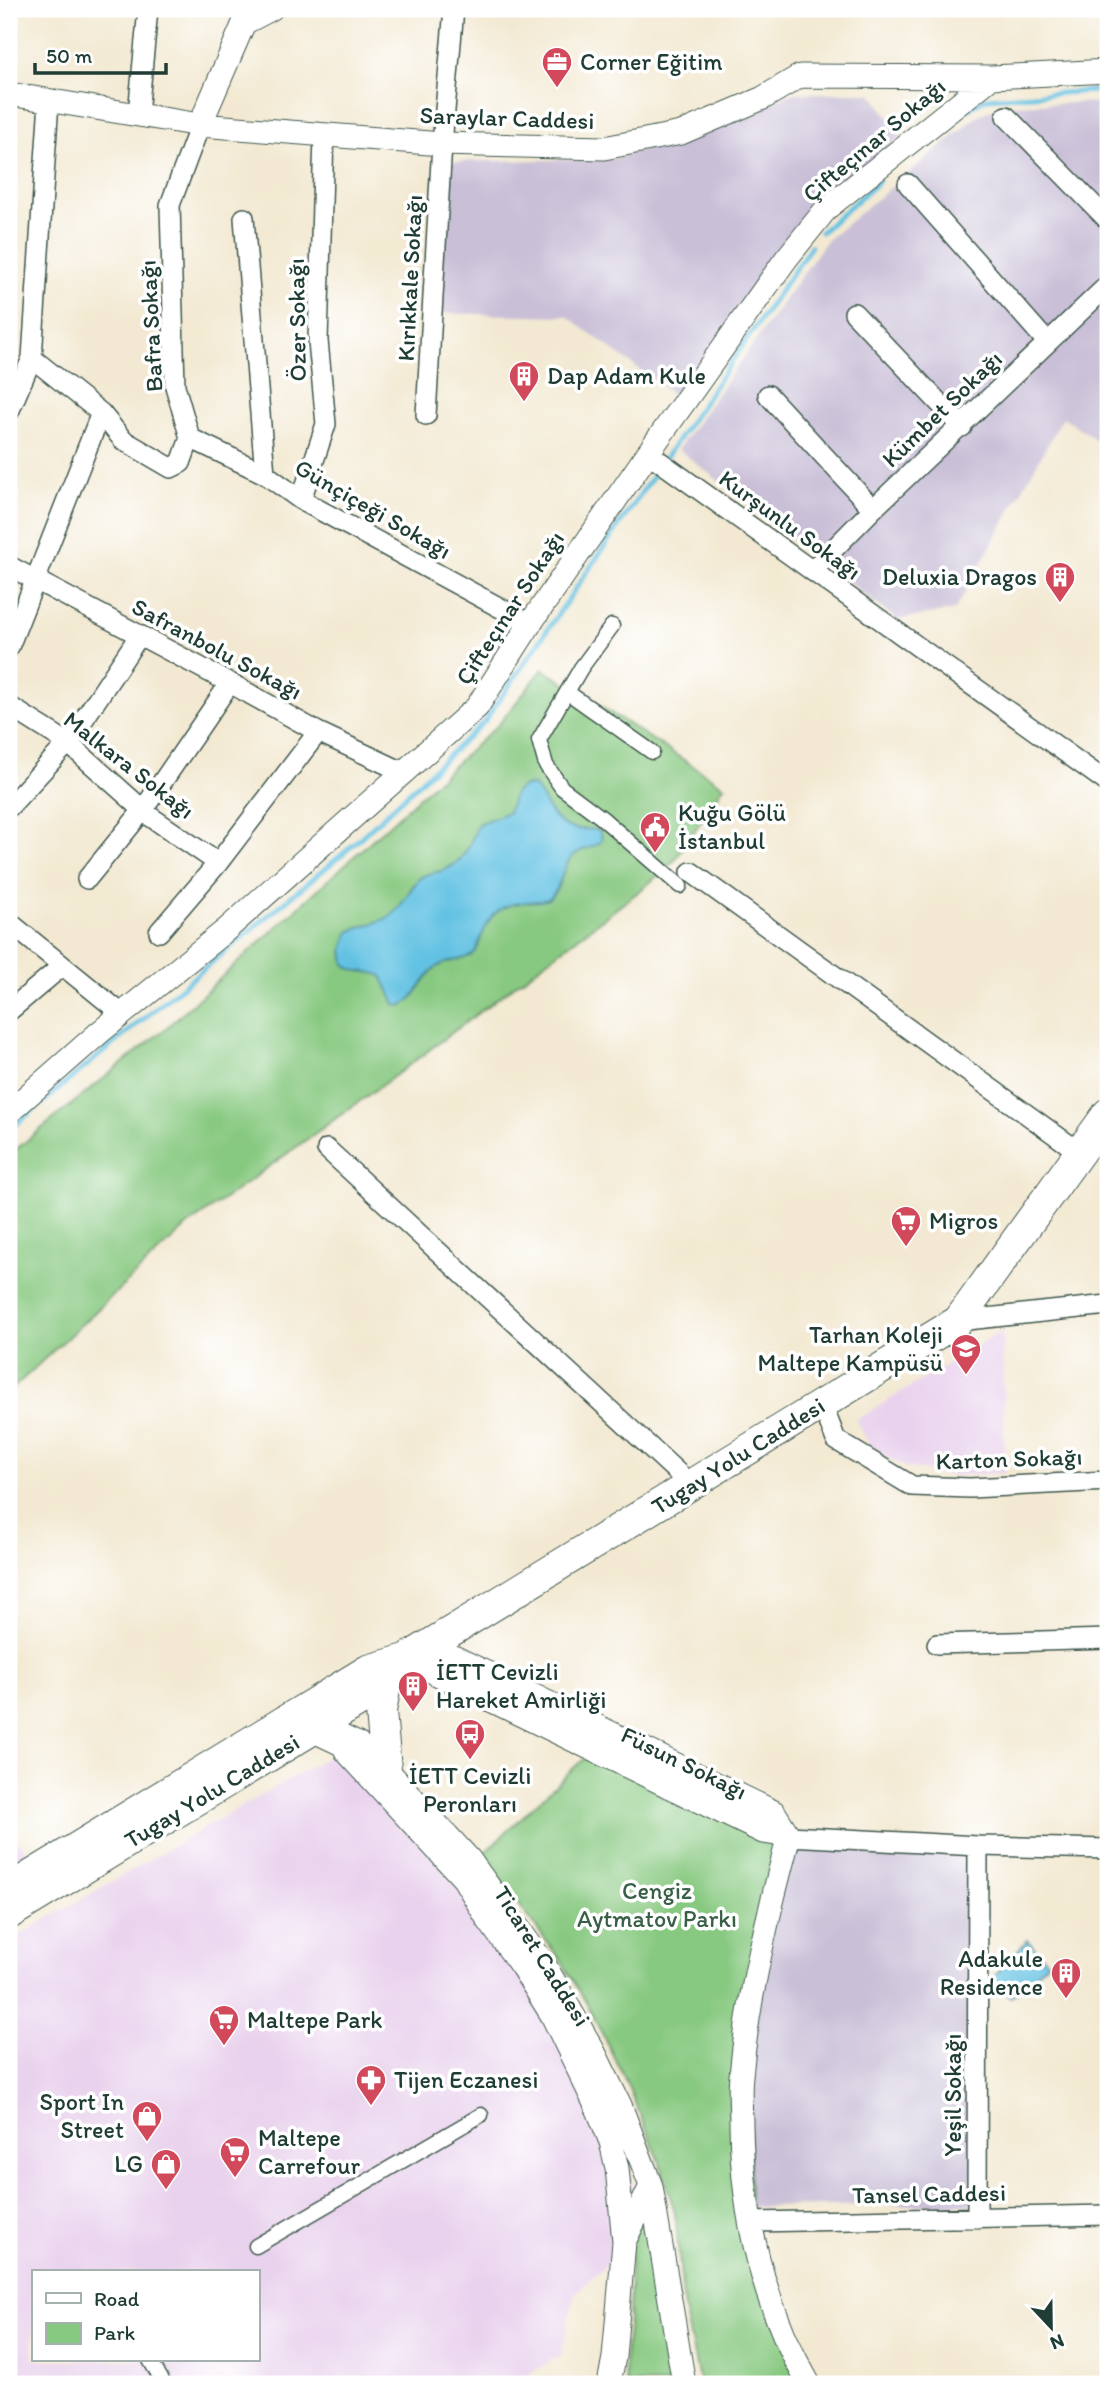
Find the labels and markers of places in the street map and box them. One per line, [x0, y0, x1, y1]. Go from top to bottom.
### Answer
office icon: Corner Eğitim [540, 45, 574, 89]
place label: Corner Eğitim [580, 47, 723, 76]
building icon: Dap Adam Kule [507, 359, 541, 403]
place label: Dap Adam Kule [547, 361, 706, 390]
building icon: Deluxia Dragos [1043, 560, 1077, 604]
place label: Deluxia Dragos [882, 562, 1037, 591]
place label: Kuğu Gölü İstanbul [678, 798, 786, 855]
public building icon: Kuğu Gölü İstanbul [638, 810, 672, 854]
supermarket icon: Migros [889, 1204, 923, 1248]
place label: Migros [929, 1206, 998, 1235]
place label: Tarhan Koleji Maltepe Kampüsü [758, 1320, 943, 1377]
school or university icon: Tarhan Koleji Maltepe Kampüsü [949, 1332, 983, 1376]
place label: İETT Cevizli Hareket Amirliği [436, 1657, 606, 1714]
building icon: İETT Cevizli Hareket Amirliği [396, 1669, 430, 1713]
bus stop icon: İETT Cevizli Peronları [453, 1717, 487, 1761]
place label: İETT Cevizli Peronları [409, 1761, 531, 1818]
place label: Adakule Residence [940, 1944, 1043, 2001]
building icon: Adakule Residence [1049, 1956, 1083, 2000]
supermarket icon: Maltepe Park [207, 2003, 241, 2047]
place label: Maltepe Park [247, 2005, 382, 2034]
pharmacy icon: Tijen Eczanesi [354, 2063, 388, 2107]
place label: Tijen Eczanesi [394, 2065, 538, 2094]
place label: Sport In Street [40, 2087, 124, 2144]
shop icon: Sport In Street [130, 2099, 164, 2143]
place label: Maltepe Carrefour [258, 2123, 360, 2180]
supermarket icon: Maltepe Carrefour [218, 2135, 252, 2179]
shop icon: LG [149, 2147, 183, 2191]
place label: LG [114, 2149, 143, 2178]

